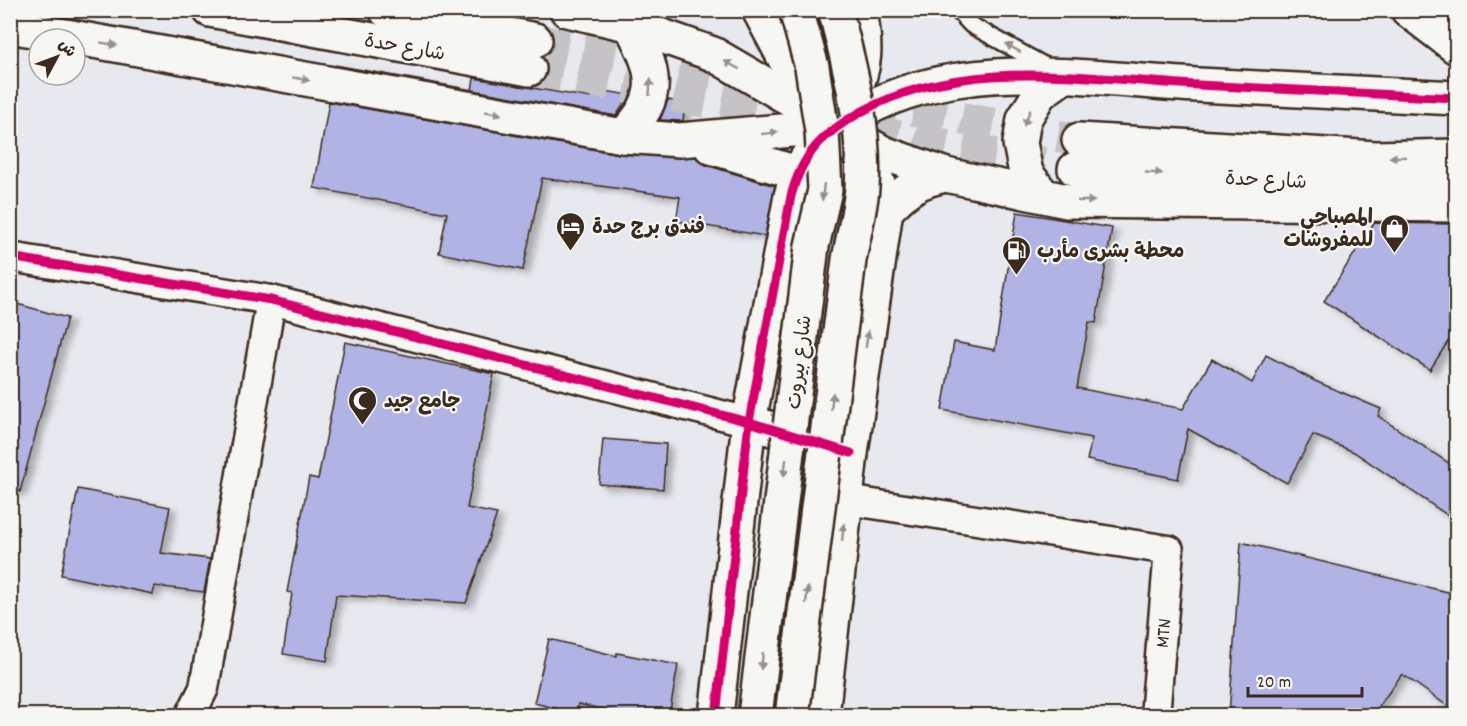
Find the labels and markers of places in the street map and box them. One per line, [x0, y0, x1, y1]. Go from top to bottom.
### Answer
place label: المصباحي للمفروشات [1284, 205, 1373, 256]
hotel icon: فندق برج حدة [555, 210, 587, 252]
shop icon: المصباحي للمفروشات [1378, 212, 1410, 254]
place label: فندق برج حدة [592, 215, 705, 243]
fuel station icon: محطة بشرى مأرب [1000, 234, 1032, 276]
place label: محطة بشرى مأرب [1037, 238, 1184, 267]
mosque icon: جامع جيد [347, 384, 379, 426]
place label: جامع جيد [384, 389, 460, 417]

